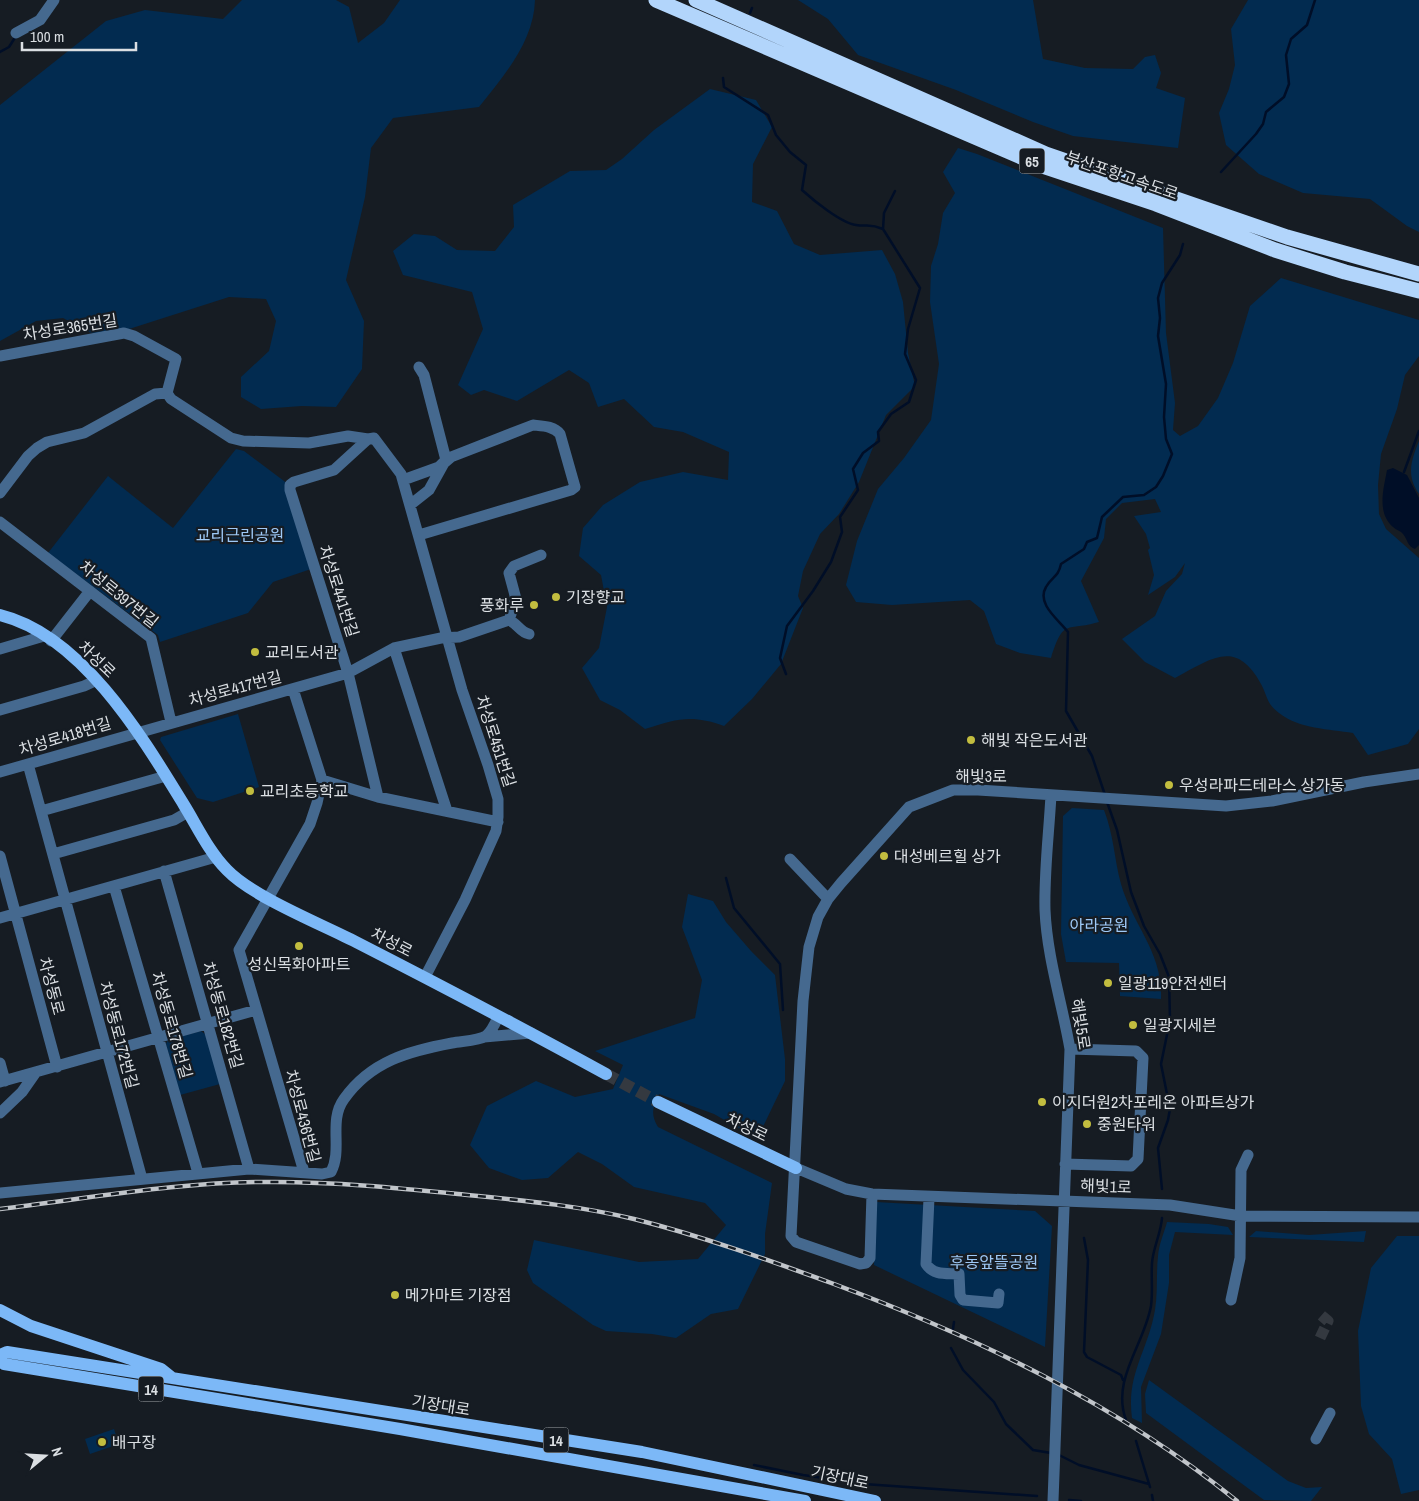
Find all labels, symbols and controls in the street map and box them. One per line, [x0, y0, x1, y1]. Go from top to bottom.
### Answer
scale bar [22, 20, 136, 52]
text: 100 m [30, 26, 64, 47]
street label: 부산포항고속도로 [1063, 145, 1182, 205]
road number: 65 [1020, 148, 1044, 174]
street label: 차성로365번길 [21, 309, 119, 345]
park label: 교리근린공원 [196, 524, 284, 546]
street label: 차성로441번길 [314, 542, 364, 640]
street label: 차성로397번길 [75, 555, 163, 633]
place label: 기장향교 [566, 586, 625, 608]
marker: 기장향교 [550, 591, 562, 603]
place label: 풍화루 [480, 594, 524, 616]
marker: 풍화루 [528, 599, 540, 611]
street label: 차성로 [73, 636, 121, 682]
place label: 교리도서관 [265, 641, 339, 663]
marker: 교리도서관 [249, 646, 261, 658]
street label: 차성로417번길 [186, 665, 284, 711]
street label: 차성로451번길 [471, 692, 521, 790]
street label: 차성로418번길 [16, 712, 114, 760]
place label: 해빛 작은도서관 [981, 729, 1088, 751]
marker: 해빛 작은도서관 [965, 734, 977, 746]
street label: 해빛3로 [955, 765, 1007, 787]
place label: 우성라파드테라스 상가동 [1179, 774, 1345, 796]
marker: 우성라파드테라스 상가동 [1163, 779, 1175, 791]
place label: 교리초등학교 [260, 780, 348, 802]
marker: 교리초등학교 [244, 785, 256, 797]
place label: 대성베르힐 상가 [894, 845, 1001, 867]
marker: 대성베르힐 상가 [878, 850, 890, 862]
park label: 아라공원 [1070, 914, 1128, 936]
street label: 차성로 [367, 922, 417, 962]
marker: 성신목화아파트 [293, 940, 305, 952]
place label: 성신목화아파트 [247, 953, 351, 975]
street label: 차성동로 [34, 955, 70, 1018]
street label: 차성동로182번길 [197, 959, 249, 1071]
street label: 차성동로178번길 [146, 969, 198, 1081]
place label: 일광119안전센터 [1118, 972, 1227, 994]
marker: 일광119안전센터 [1102, 977, 1114, 989]
street label: 차성동로172번길 [94, 979, 144, 1091]
street label: 해빛5로 [1066, 997, 1096, 1051]
place label: 일광지세븐 [1143, 1014, 1217, 1036]
marker: 일광지세븐 [1127, 1019, 1139, 1031]
street label: 차성로436번길 [280, 1067, 326, 1165]
place label: 이지더원2차포레온 아파트상가 [1052, 1091, 1255, 1113]
marker: 이지더원2차포레온 아파트상가 [1036, 1096, 1048, 1108]
street label: 차성로 [722, 1108, 772, 1146]
place label: 중원타워 [1097, 1113, 1156, 1135]
marker: 중원타워 [1081, 1118, 1093, 1130]
street label: 해빛1로 [1080, 1174, 1132, 1198]
park label: 후동앞뜰공원 [950, 1251, 1038, 1273]
place label: 메가마트 기장점 [405, 1284, 512, 1306]
marker: 메가마트 기장점 [389, 1289, 401, 1301]
road number: 14 [138, 1376, 164, 1402]
street label: 기장대로 [410, 1390, 472, 1421]
road number: 14 [544, 1428, 568, 1452]
north arrow [20, 1431, 70, 1481]
place label: 배구장 [112, 1431, 156, 1453]
marker: 배구장 [96, 1436, 108, 1448]
text: N [48, 1445, 67, 1459]
street label: 기장대로 [809, 1460, 871, 1494]

